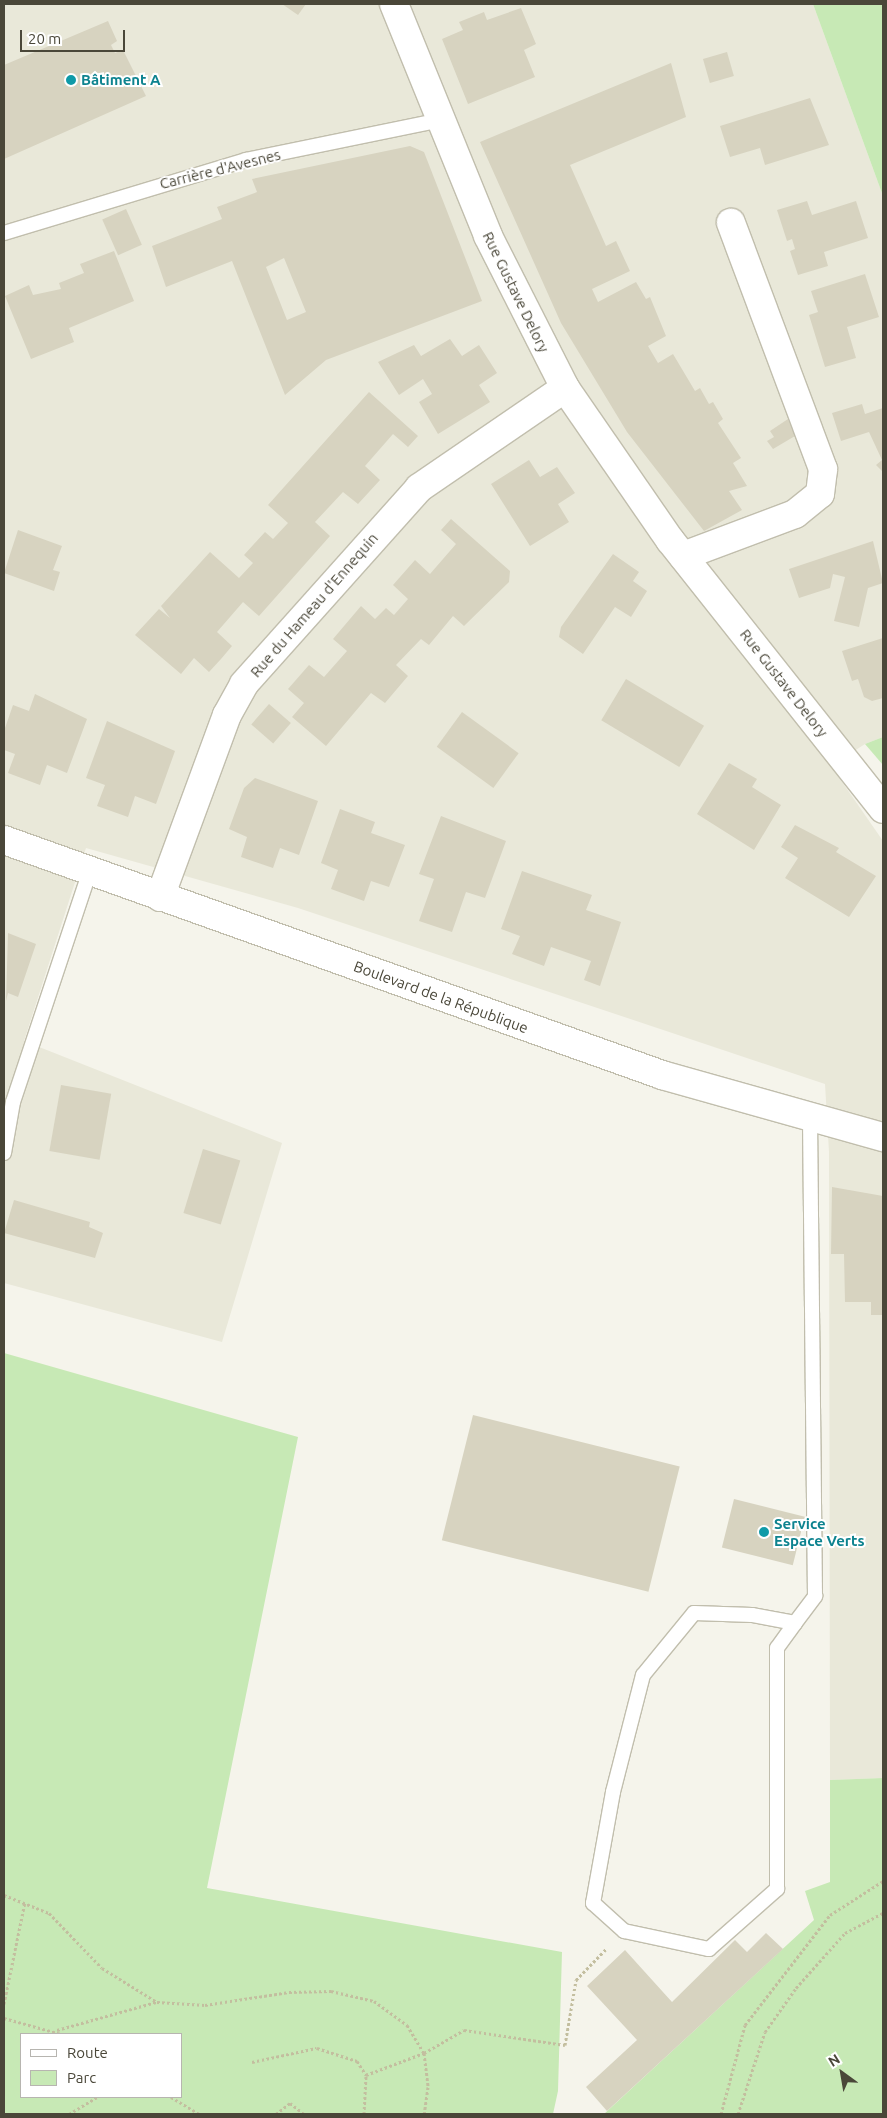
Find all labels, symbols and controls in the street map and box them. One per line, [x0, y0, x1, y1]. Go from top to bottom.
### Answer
scale bar [22, 20, 128, 52]
text: 20 m [28, 30, 61, 47]
place label: Bâtiment A [81, 71, 161, 89]
marker: Bâtiment A [65, 74, 77, 86]
street label: Carrière d'Avesnes [158, 145, 282, 193]
street label: Rue Gustave Delory [479, 229, 553, 355]
street label: Rue du Hameau d'Ennequin [246, 529, 382, 681]
street label: Rue Gustave Delory [736, 625, 832, 741]
street label: Boulevard de la République [351, 957, 531, 1037]
place label: Service Espace Verts [774, 1514, 864, 1549]
marker: Service Espace Verts [758, 1526, 770, 1538]
legend [20, 2033, 182, 2098]
text: Route [67, 2044, 108, 2061]
north arrow [817, 2048, 867, 2098]
text: N [825, 2051, 843, 2070]
text: Parc [67, 2069, 96, 2086]

